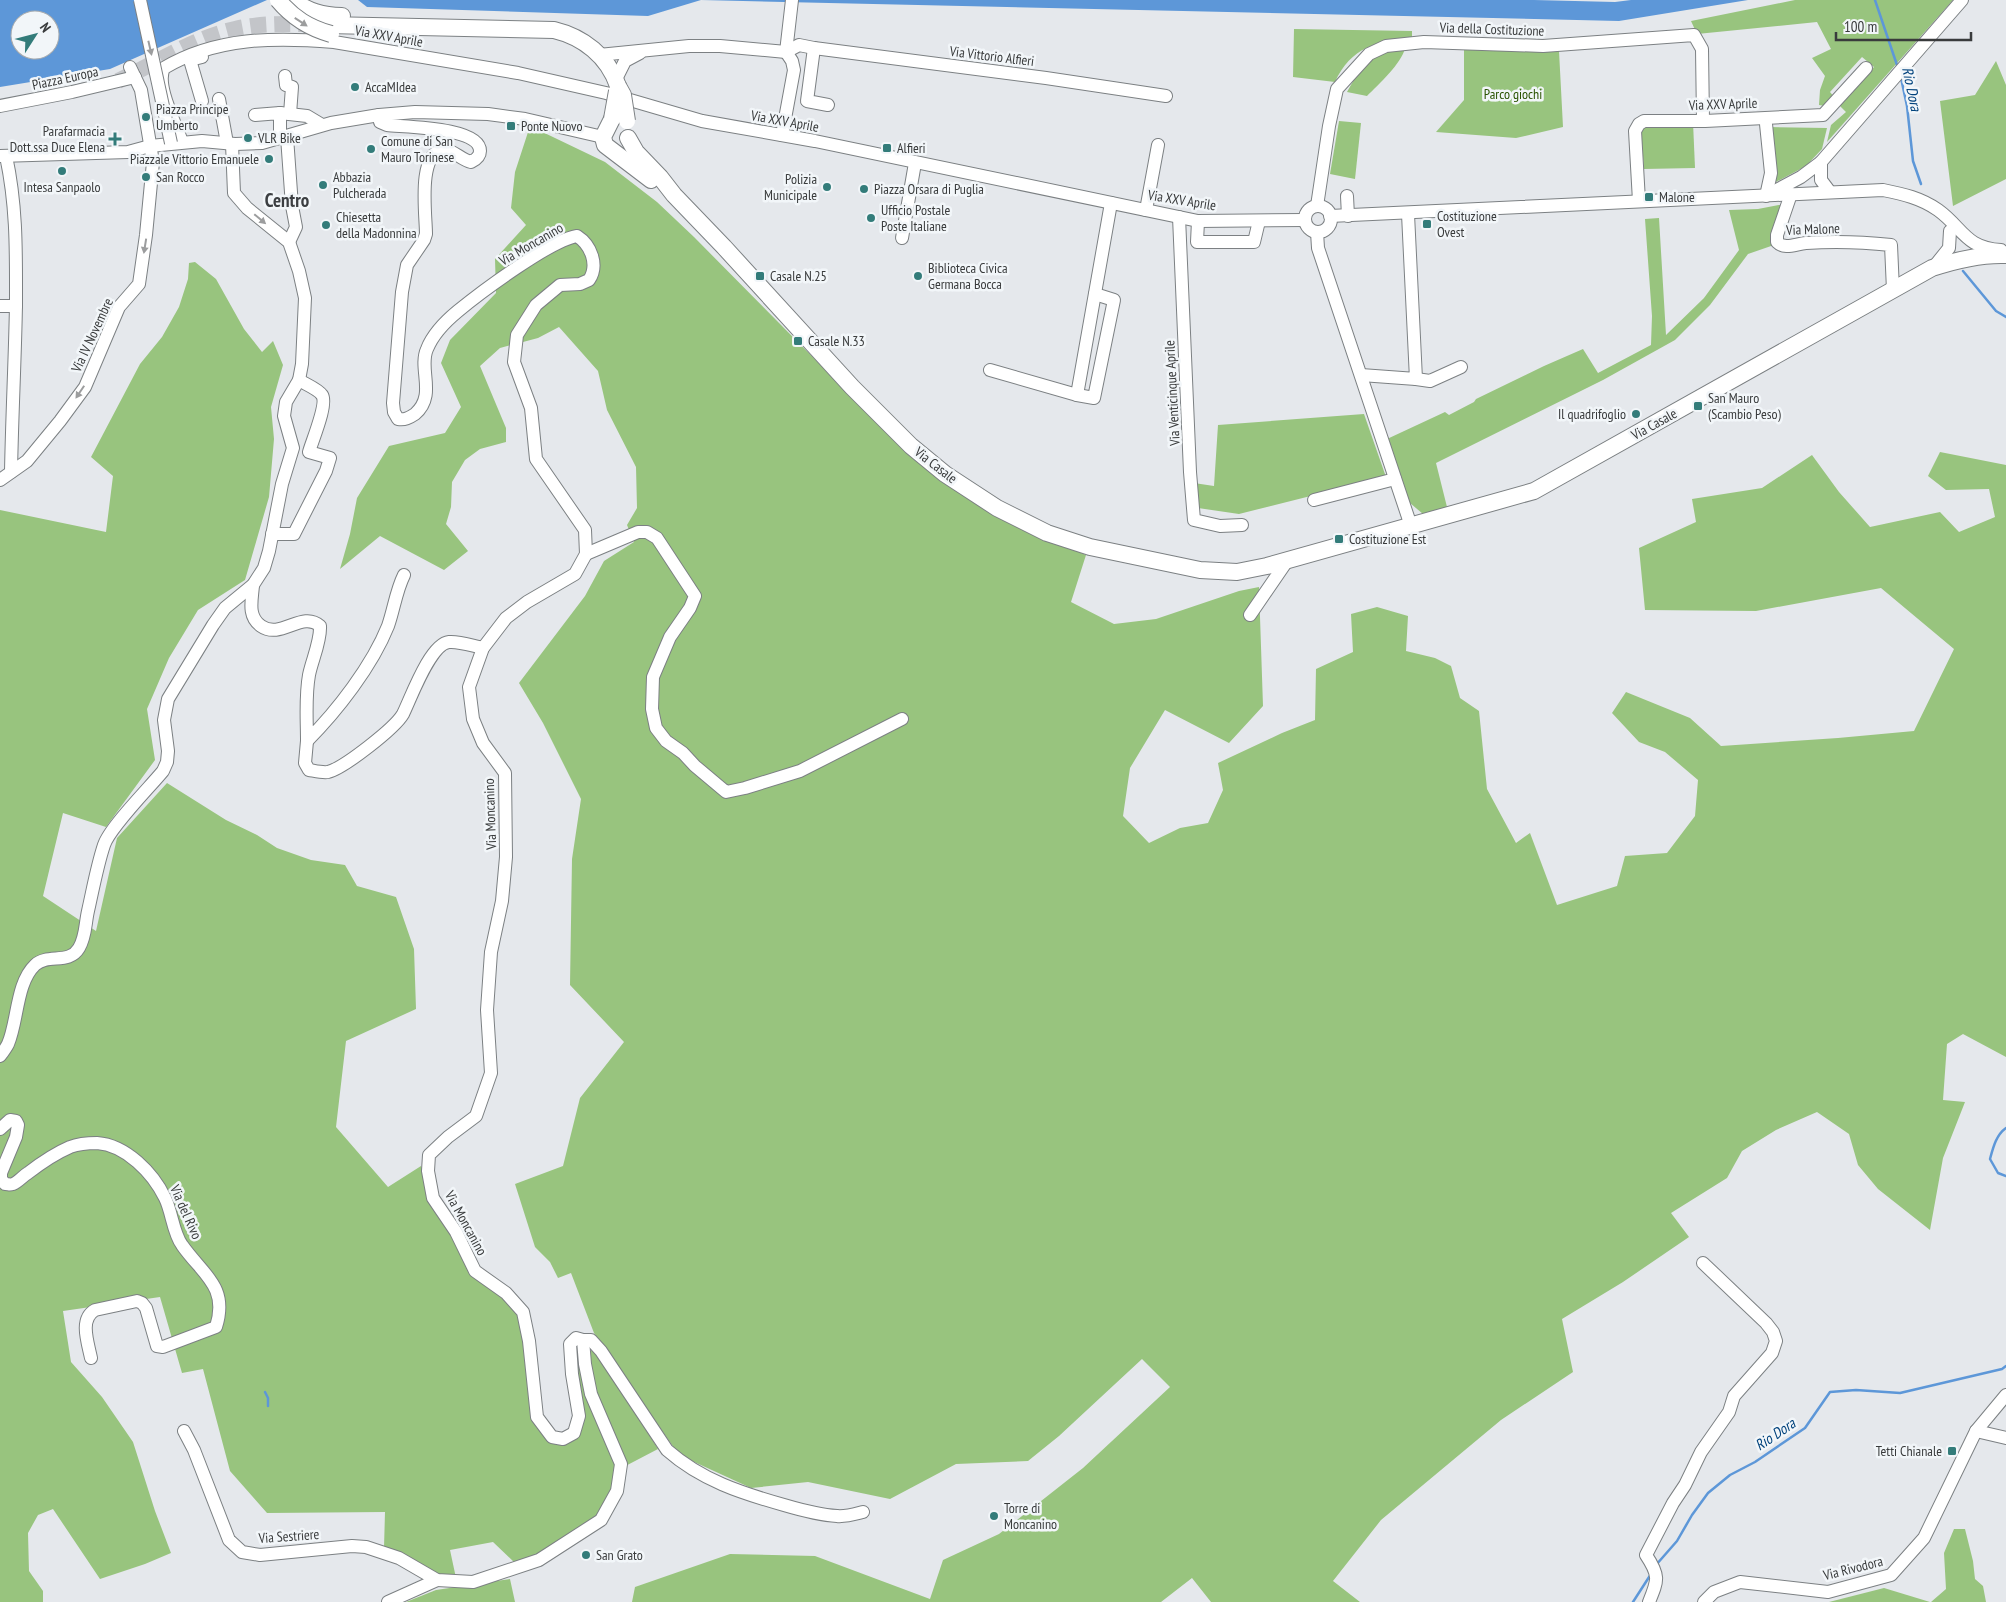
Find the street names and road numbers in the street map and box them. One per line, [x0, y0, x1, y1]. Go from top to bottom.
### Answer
street label: Via della Costituzione [1438, 18, 1545, 40]
street label: Via XXV Aprile [353, 21, 425, 51]
street label: Via Vittorio Alfieri [948, 42, 1035, 70]
street label: Piazza Europa [30, 62, 100, 94]
street label: Via XXV Aprile [1687, 94, 1758, 114]
street label: Via XXV Aprile [749, 106, 821, 136]
street label: Via XXV Aprile [1146, 186, 1218, 214]
street label: Via Moncanino [495, 218, 566, 270]
street label: Via Malone [1785, 219, 1840, 239]
street label: Via IV Novembre [67, 295, 117, 376]
street label: Via Venticinque Aprile [1160, 340, 1184, 447]
street label: Via Casale [1627, 404, 1680, 444]
street label: Via Casale [910, 442, 961, 487]
street label: Via Moncanino [480, 778, 500, 851]
street label: Via del Rivo [166, 1181, 206, 1242]
street label: Via Moncanino [440, 1187, 491, 1258]
street label: Via Sestriere [257, 1525, 320, 1547]
street label: Via Rivodora [1820, 1552, 1885, 1584]

